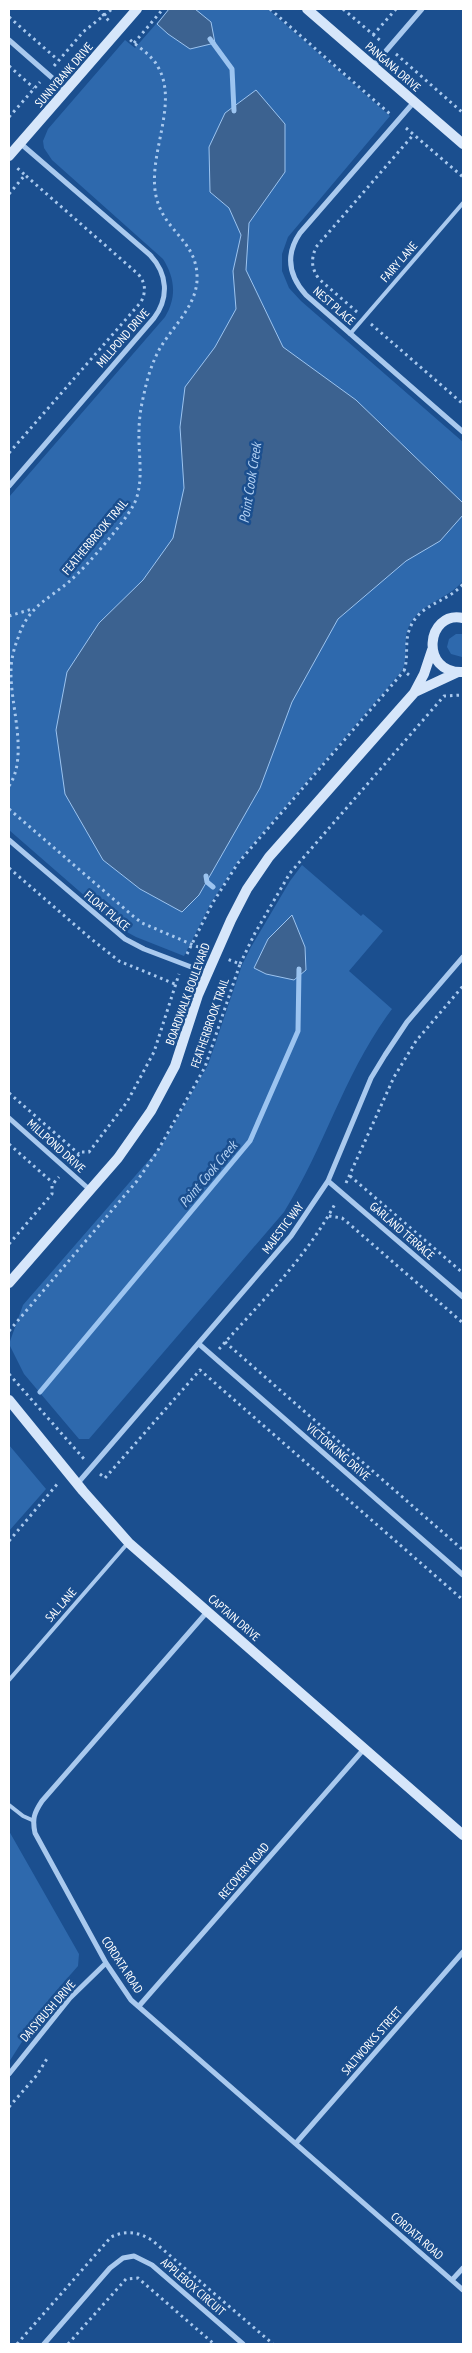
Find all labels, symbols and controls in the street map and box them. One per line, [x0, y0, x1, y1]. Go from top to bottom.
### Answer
street label: SUNNYBANK DRIVE [31, 39, 96, 110]
street label: PANGANA DRIVE [363, 39, 424, 95]
street label: FAIRY LANE [377, 238, 420, 285]
street label: NEST PLACE [310, 283, 358, 328]
street label: MILLPOND DRIVE [93, 305, 152, 370]
water label: Point Cook Creek [235, 440, 265, 524]
street label: FEATHERBROOK TRAIL [59, 496, 131, 578]
street label: FLOAT PLACE [82, 887, 133, 934]
street label: BOARDWALK BOULEVARD [162, 941, 213, 1047]
street label: FEATHERBROOK TRAIL [187, 976, 232, 1070]
street label: MILLPOND DRIVE [24, 1116, 89, 1176]
water label: Point Cook Creek [175, 1136, 242, 1211]
street label: GARLAND TERRACE [367, 1198, 438, 1263]
street label: MAJESTIC WAY [258, 1199, 307, 1256]
street label: VICTORKING DRIVE [302, 1419, 373, 1484]
street label: SAL LANE [42, 1585, 79, 1625]
street label: CAPTAIN DRIVE [205, 1591, 263, 1644]
street label: RECOVERY ROAD [215, 1839, 272, 1902]
street label: CORDATA ROAD [98, 1933, 146, 1996]
street label: DAISYBUSH DRIVE [17, 1977, 78, 2045]
street label: SALTWORKS STREET [338, 2003, 406, 2078]
street label: CORDATA ROAD [388, 2209, 447, 2263]
street label: APPLEBOX CIRCUIT [158, 2255, 229, 2319]

